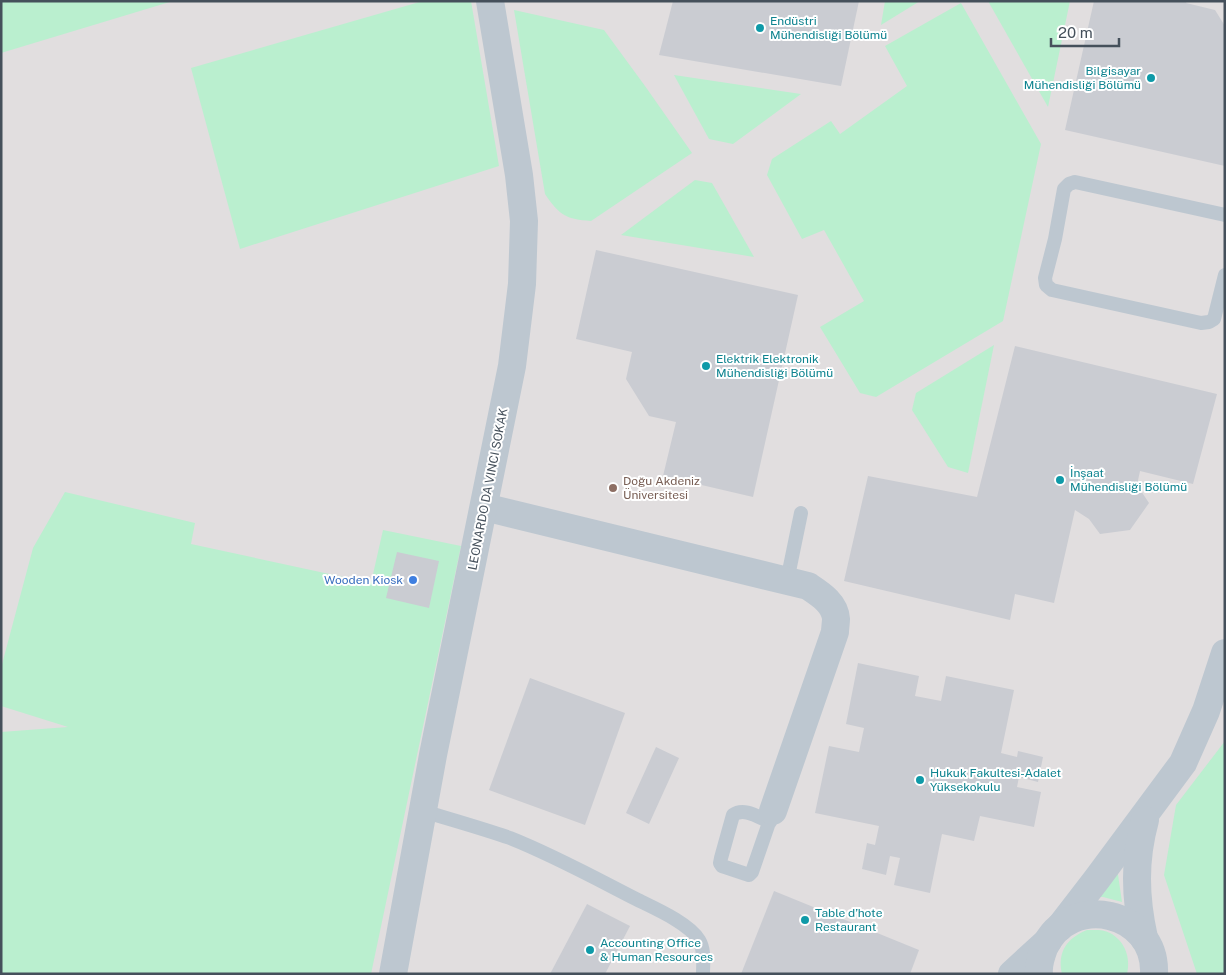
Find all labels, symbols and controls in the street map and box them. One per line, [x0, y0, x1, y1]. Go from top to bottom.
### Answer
place label: Endüstri Mühendisliği Bölümü [770, 14, 887, 42]
scale bar [1051, 15, 1118, 47]
marker: Endüstri Mühendisliği Bölümü [754, 22, 766, 34]
text: 20 m [1058, 24, 1093, 41]
place label: Bilgisayar Mühendisliği Bölümü [1024, 64, 1141, 92]
marker: Bilgisayar Mühendisliği Bölümü [1145, 72, 1157, 84]
place label: Elektrik Elektronik Mühendisliği Bölümü [716, 352, 833, 380]
marker: Elektrik Elektronik Mühendisliği Bölümü [700, 360, 712, 372]
street label: LEONARDO DA VINCI SOKAK [465, 407, 511, 571]
place label: İnşaat Mühendisliği Bölümü [1070, 466, 1187, 494]
place label: Doğu Akdeniz Üniversitesi [623, 474, 700, 502]
marker: İnşaat Mühendisliği Bölümü [1054, 474, 1066, 486]
marker: Doğu Akdeniz Üniversitesi [607, 482, 619, 494]
place label: Wooden Kiosk [324, 573, 403, 587]
marker: Wooden Kiosk [407, 574, 419, 586]
place label: Hukuk Fakultesi-Adalet Yüksekokulu [930, 766, 1062, 794]
marker: Hukuk Fakultesi-Adalet Yüksekokulu [914, 774, 926, 786]
place label: Table d’hote Restaurant [815, 906, 883, 934]
marker: Table d’hote Restaurant [799, 914, 811, 926]
place label: Accounting Office & Human Resources [600, 936, 713, 964]
marker: Accounting Office & Human Resources [584, 944, 596, 956]

